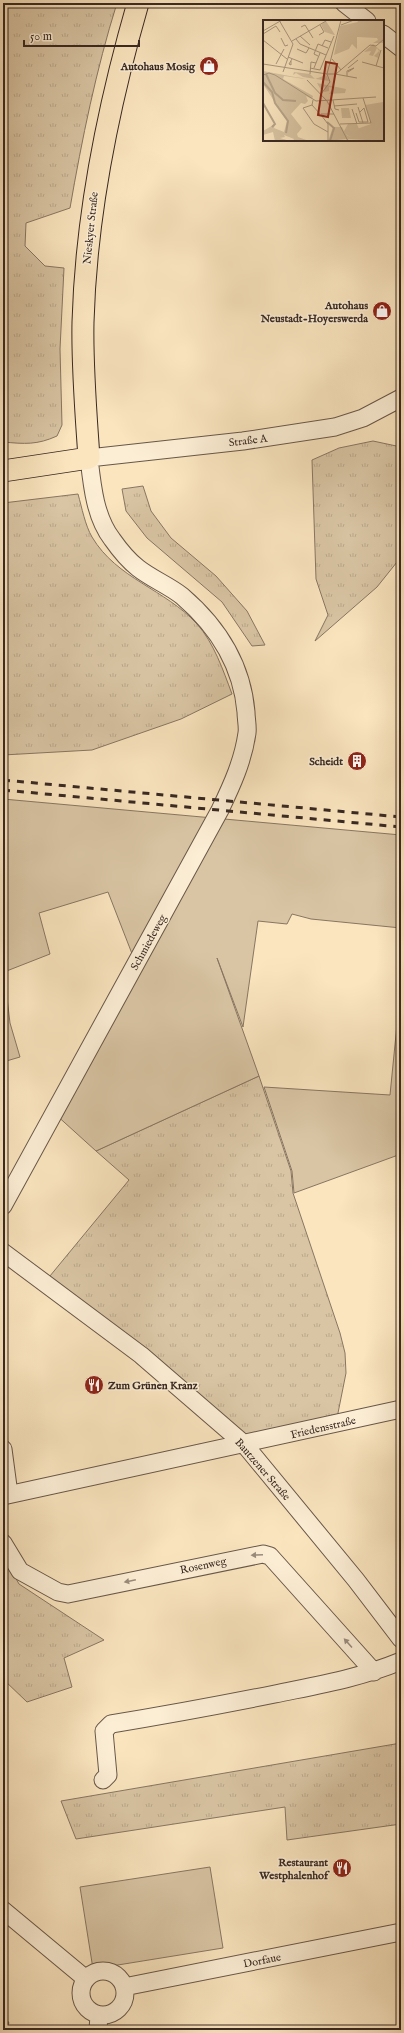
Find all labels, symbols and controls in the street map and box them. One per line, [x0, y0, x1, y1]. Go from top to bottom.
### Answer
inset map [263, 20, 384, 141]
scale bar [24, 22, 139, 48]
text: 50 m [30, 29, 52, 44]
shop icon: Autohaus Mosig [198, 55, 220, 77]
place label: Autohaus Mosig [120, 60, 196, 74]
street label: Nieskyer Straße [80, 191, 102, 265]
place label: Autohaus Neustadt-Hoyerswerda [260, 299, 368, 326]
shop icon: Autohaus Neustadt-Hoyerswerda [371, 300, 393, 322]
street label: Straße A [228, 432, 269, 450]
building icon: Scheidt [346, 750, 368, 772]
place label: Scheidt [309, 755, 343, 769]
street label: Schmiedeweg [128, 911, 170, 973]
restaurant icon: Zum Grünen Kranz [83, 1374, 105, 1396]
place label: Zum Grünen Kranz [108, 1379, 199, 1393]
street label: Friedensstraße [289, 1414, 357, 1442]
street label: Bautzener Straße [231, 1436, 293, 1504]
one-way arrow [251, 1551, 264, 1558]
street label: Rosenweg [179, 1554, 229, 1578]
one-way arrow [124, 1578, 136, 1584]
one-way arrow [344, 1638, 353, 1649]
place label: Restaurant Westphalenhof [258, 1856, 330, 1883]
restaurant icon: Restaurant Westphalenhof [331, 1857, 353, 1879]
street label: Dorfaue [242, 1950, 282, 1972]

